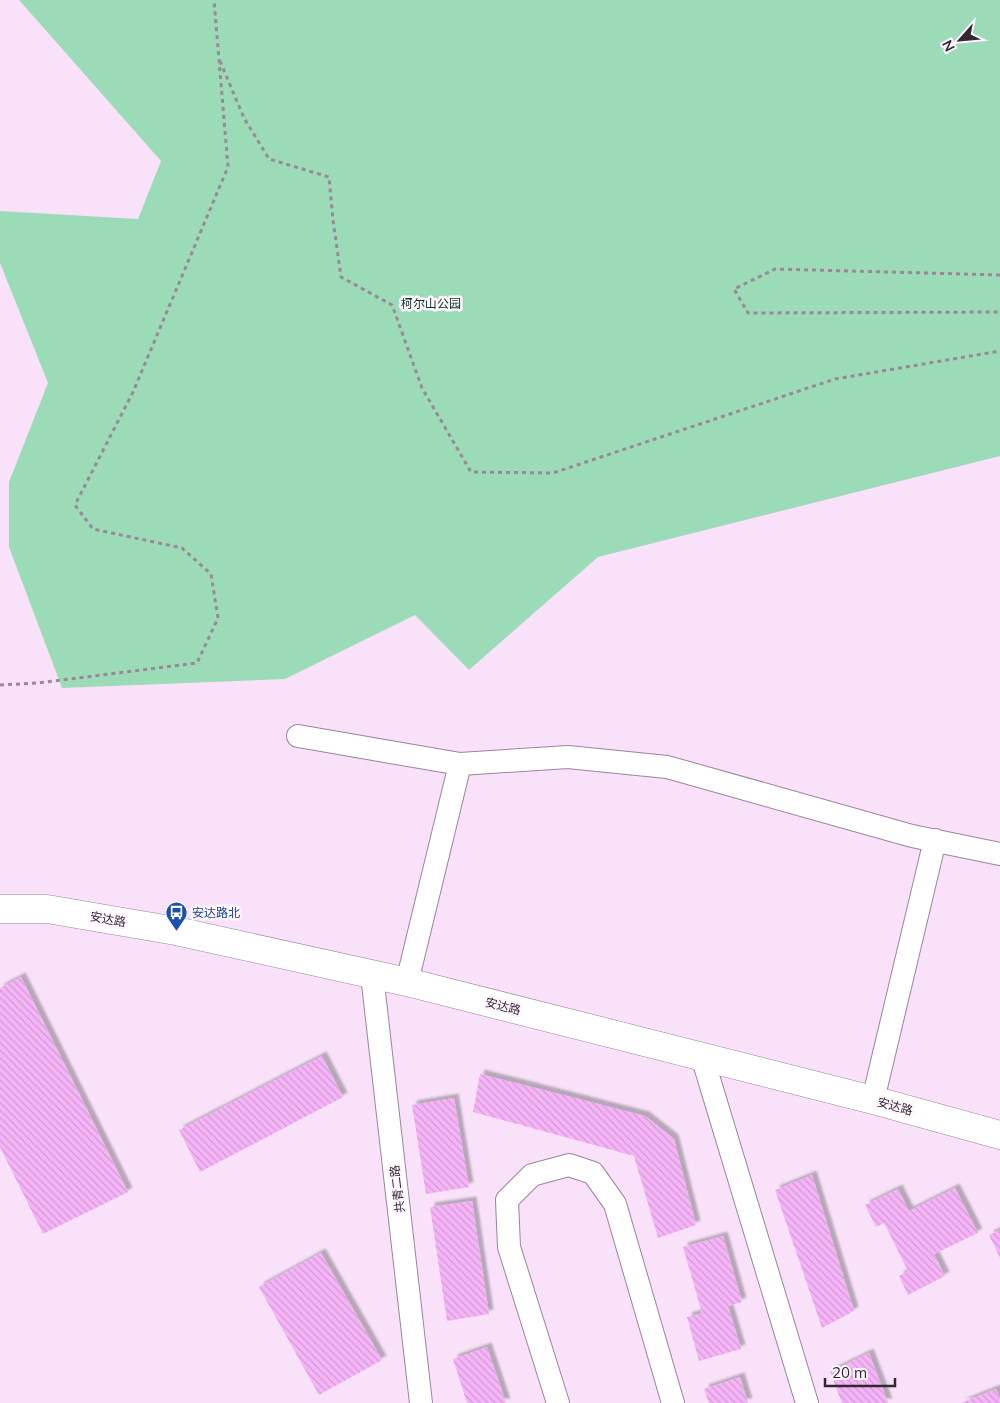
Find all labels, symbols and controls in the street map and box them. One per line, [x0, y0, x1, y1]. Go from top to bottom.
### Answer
north arrow [935, 15, 985, 65]
text: N [938, 37, 959, 55]
park label: 柯尔山公园 [401, 296, 461, 311]
bus stop icon: 安达路北 [164, 900, 188, 931]
place label: 安达路北 [192, 905, 240, 920]
street label: 安达路 [89, 908, 127, 930]
street label: 安达路 [484, 994, 522, 1018]
street label: 安达路 [876, 1094, 914, 1118]
street label: 共青二路 [387, 1164, 407, 1214]
scale bar [825, 1356, 895, 1388]
text: 20 m [832, 1363, 867, 1382]

